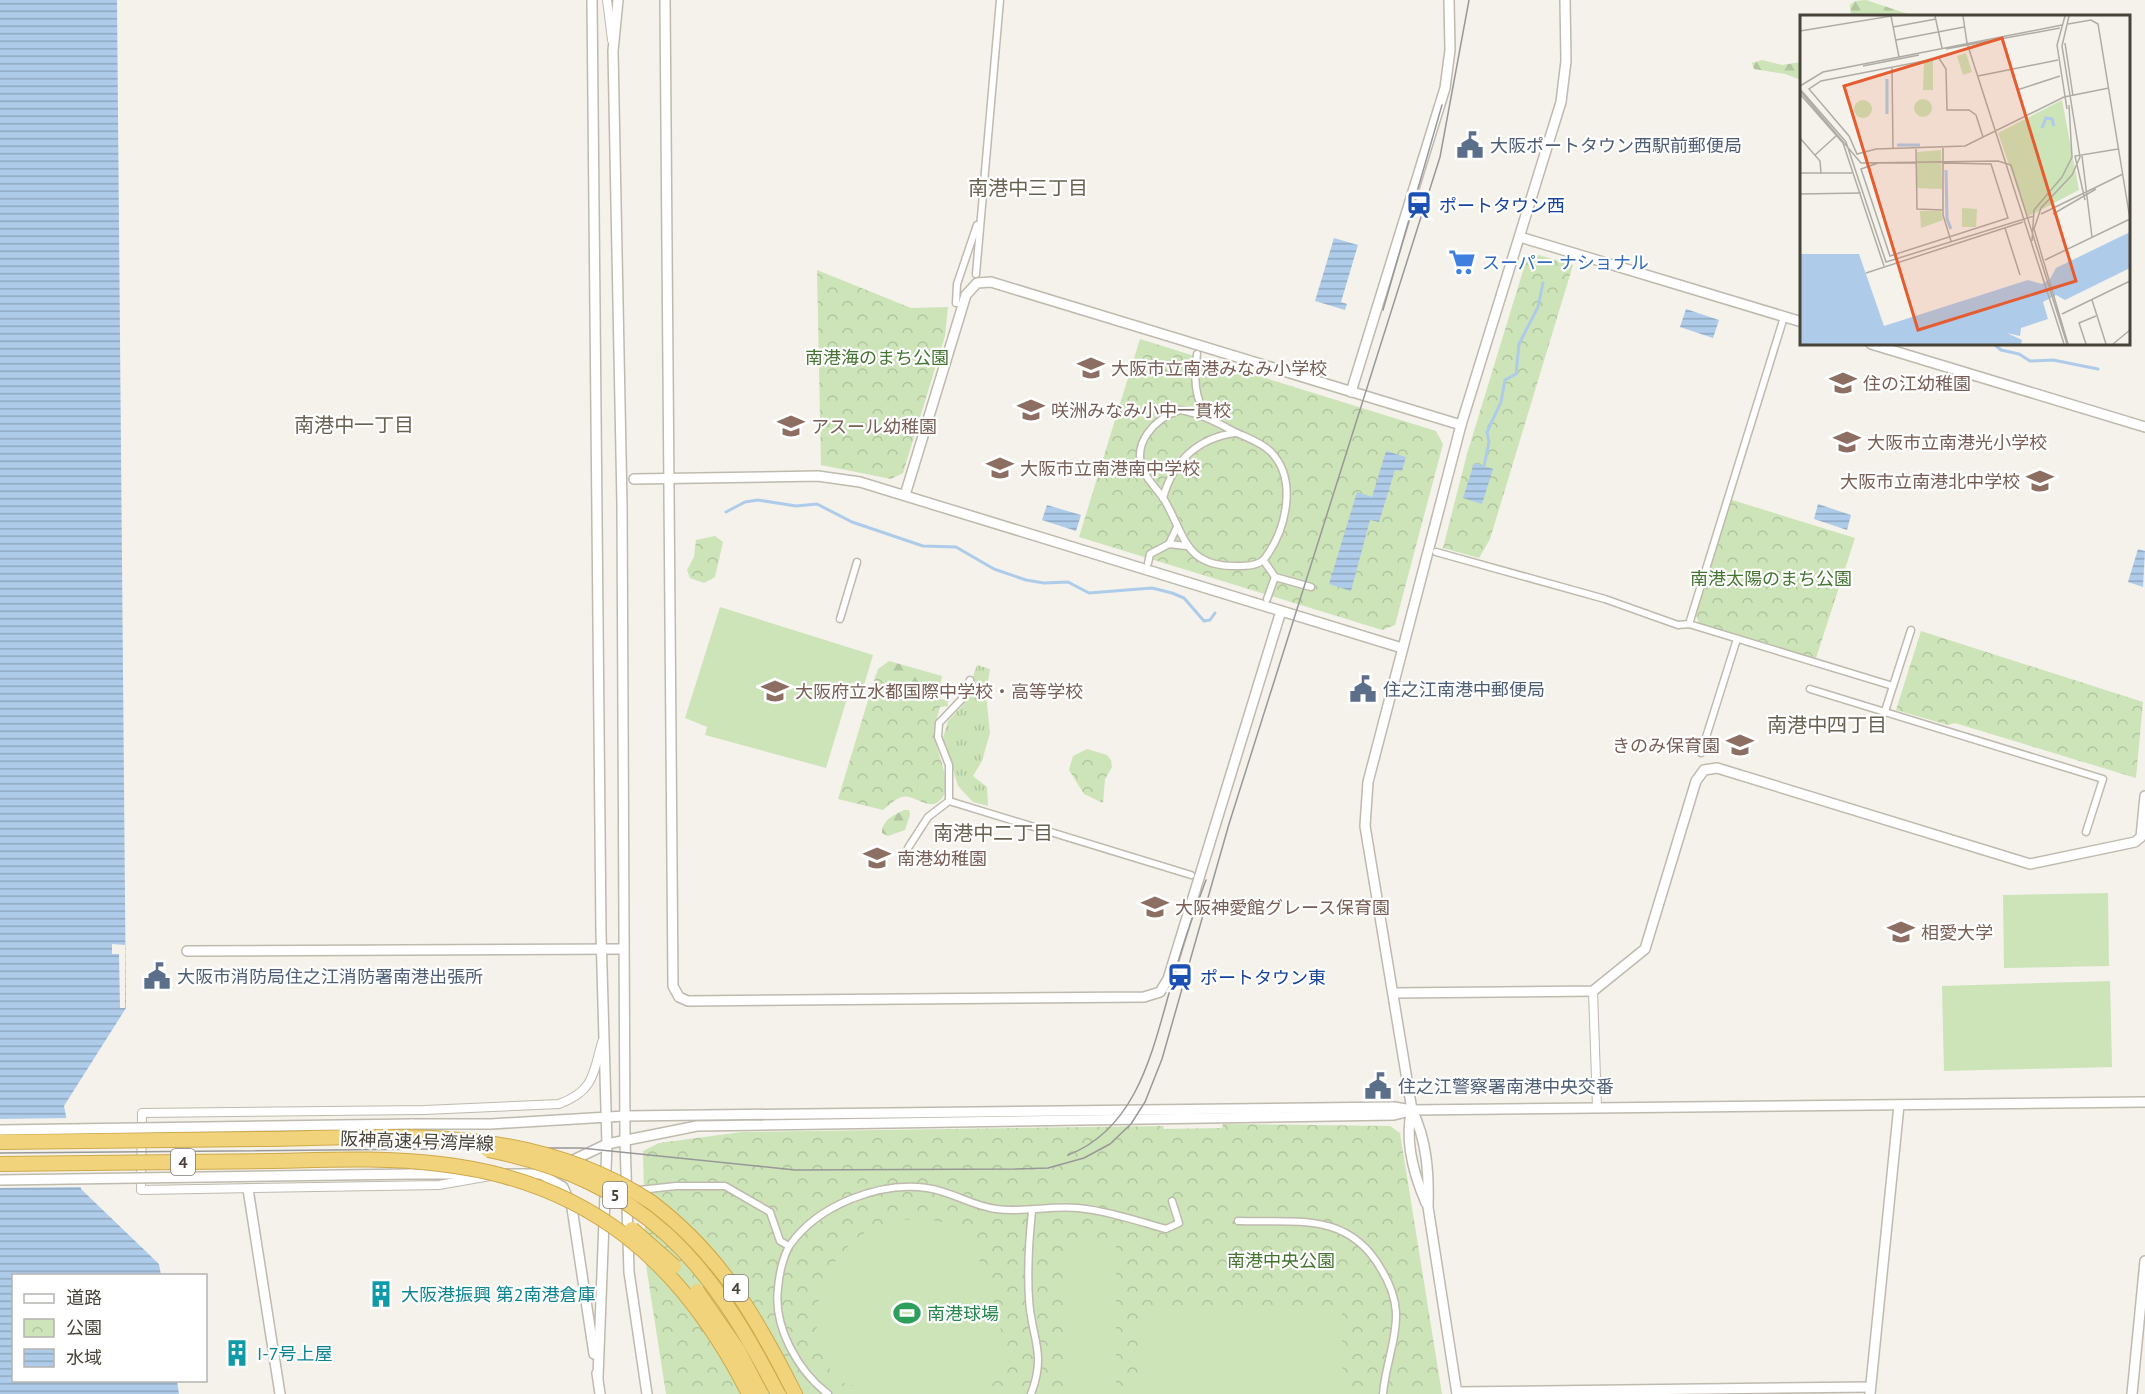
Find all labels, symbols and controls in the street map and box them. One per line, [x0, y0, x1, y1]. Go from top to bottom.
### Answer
inset map [1800, 15, 2130, 345]
public building icon: 大阪ポートタウン西駅前郵便局 [1455, 130, 1485, 160]
place label: 大阪ポートタウン西駅前郵便局 [1490, 134, 1742, 157]
district label: 南港中三丁目 [968, 175, 1088, 201]
station icon: ポートタウン西 [1404, 190, 1434, 220]
place label: ポートタウン西 [1439, 194, 1565, 217]
supermarket icon: スーパー ナショナル [1447, 247, 1477, 277]
place label: スーパー ナショナル [1482, 251, 1649, 274]
park label: 南港海のまち公園 [805, 346, 949, 369]
school or university icon: 大阪市立南港みなみ小学校 [1076, 353, 1106, 383]
place label: 大阪市立南港みなみ小学校 [1111, 357, 1327, 380]
school or university icon: 住の江幼稚園 [1828, 368, 1858, 398]
place label: 住の江幼稚園 [1863, 372, 1971, 395]
school or university icon: 咲洲みなみ小中一貫校 [1016, 395, 1046, 425]
place label: 咲洲みなみ小中一貫校 [1051, 399, 1231, 422]
school or university icon: アスール幼稚園 [776, 411, 806, 441]
district label: 南港中一丁目 [294, 412, 414, 438]
place label: アスール幼稚園 [811, 415, 937, 438]
school or university icon: 大阪市立南港光小学校 [1832, 427, 1862, 457]
place label: 大阪市立南港光小学校 [1867, 431, 2047, 454]
school or university icon: 大阪市立南港南中学校 [985, 453, 1015, 483]
place label: 大阪市立南港南中学校 [1020, 457, 1200, 480]
school or university icon: 大阪市立南港北中学校 [2025, 466, 2055, 496]
place label: 大阪市立南港北中学校 [1840, 470, 2020, 493]
park label: 南港太陽のまち公園 [1690, 567, 1852, 590]
public building icon: 住之江南港中郵便局 [1348, 674, 1378, 704]
school or university icon: 大阪府立水都国際中学校・高等学校 [760, 676, 790, 706]
place label: 住之江南港中郵便局 [1383, 678, 1545, 701]
place label: 大阪府立水都国際中学校・高等学校 [795, 680, 1083, 703]
district label: 南港中四丁目 [1767, 712, 1887, 738]
school or university icon: きのみ保育園 [1725, 730, 1755, 760]
place label: きのみ保育園 [1612, 734, 1720, 757]
district label: 南港中二丁目 [933, 820, 1053, 846]
school or university icon: 南港幼稚園 [862, 843, 892, 873]
place label: 南港幼稚園 [897, 847, 987, 870]
school or university icon: 大阪神愛館グレース保育園 [1140, 892, 1170, 922]
place label: 大阪神愛館グレース保育園 [1175, 896, 1390, 919]
school or university icon: 相愛大学 [1886, 917, 1916, 947]
place label: 相愛大学 [1921, 921, 1993, 944]
public building icon: 大阪市消防局住之江消防署南港出張所 [142, 961, 172, 991]
station icon: ポートタウン東 [1165, 962, 1195, 992]
place label: 大阪市消防局住之江消防署南港出張所 [177, 965, 483, 988]
place label: ポートタウン東 [1200, 966, 1326, 989]
public building icon: 住之江警察署南港中央交番 [1363, 1071, 1393, 1101]
place label: 住之江警察署南港中央交番 [1398, 1075, 1614, 1098]
street label: 阪神高速4号湾岸線 [340, 1127, 494, 1155]
road number: 4 [171, 1149, 195, 1175]
road number: 5 [603, 1182, 627, 1208]
park label: 南港中央公園 [1227, 1249, 1335, 1272]
legend [12, 1274, 207, 1382]
road number: 4 [724, 1275, 748, 1301]
building icon: 大阪港振興 第2南港倉庫 [366, 1279, 396, 1309]
place label: 大阪港振興 第2南港倉庫 [401, 1283, 596, 1306]
text: 道路 [66, 1286, 102, 1309]
sports icon: 南港球場 [892, 1298, 922, 1328]
place label: 南港球場 [927, 1302, 999, 1325]
text: 公園 [66, 1316, 102, 1339]
building icon: I-7号上屋 [222, 1338, 252, 1368]
place label: I-7号上屋 [257, 1342, 333, 1365]
text: 水域 [66, 1346, 102, 1369]

